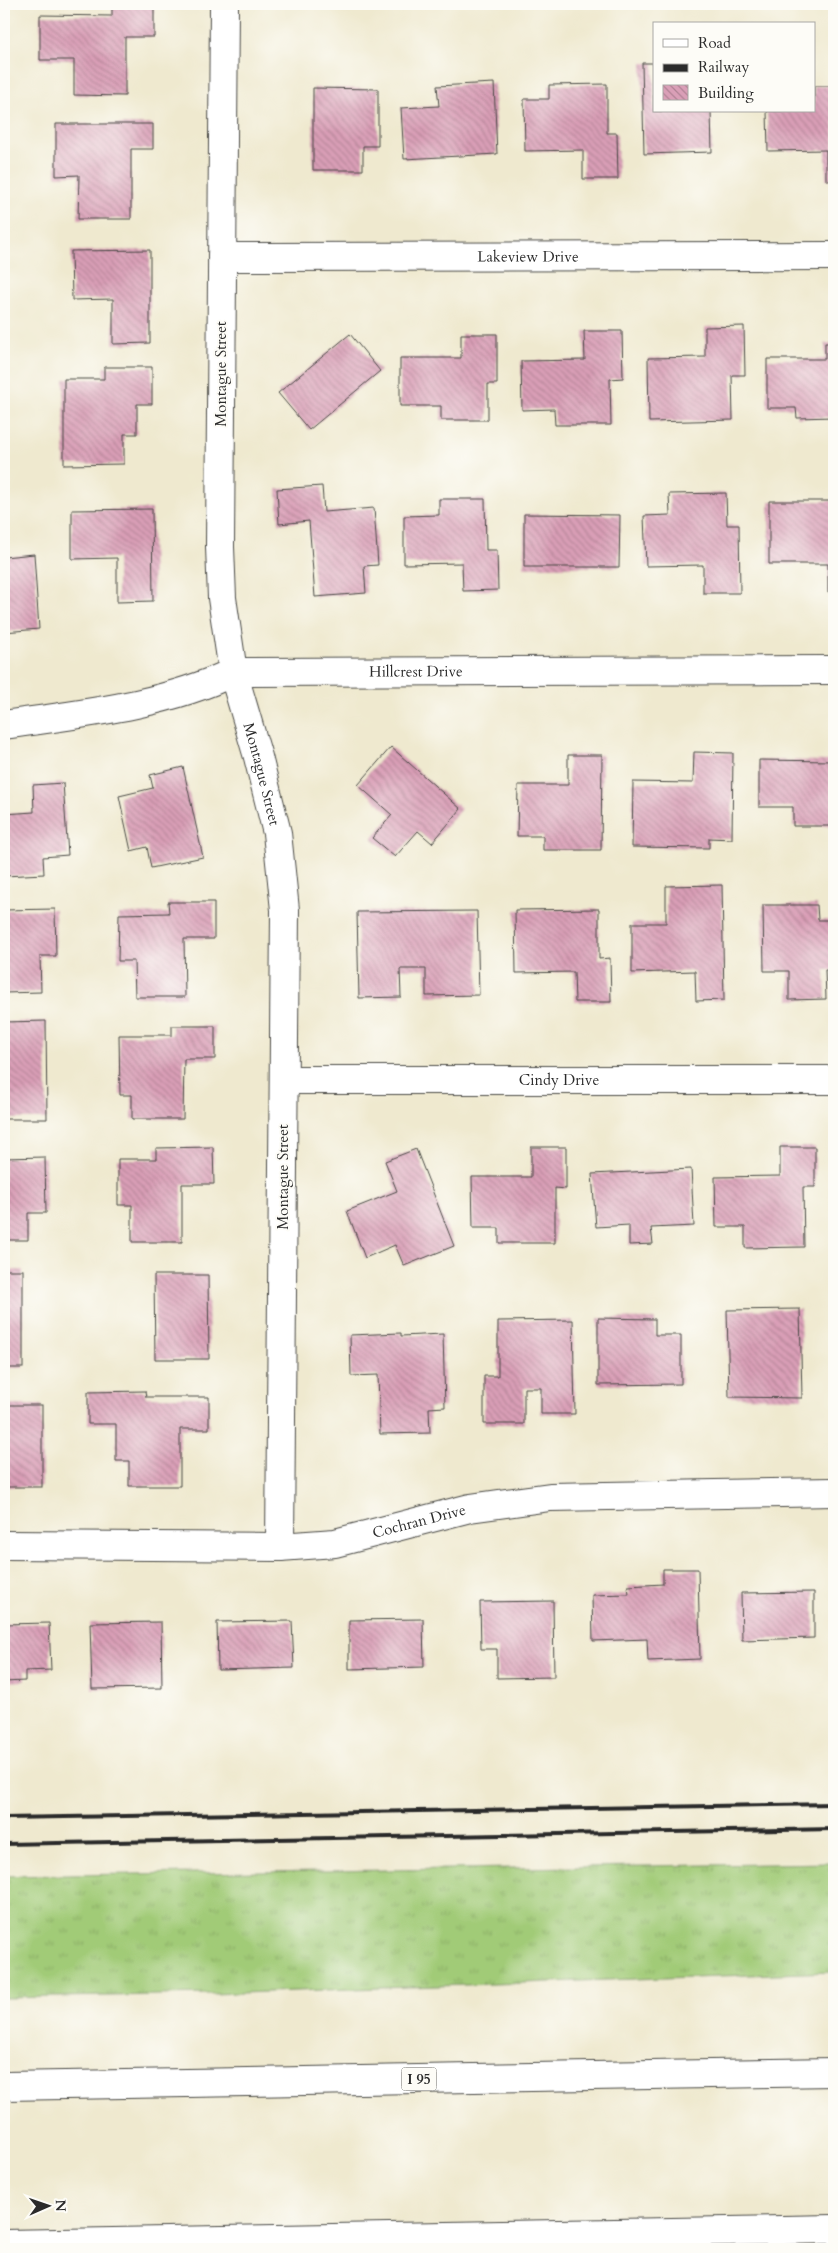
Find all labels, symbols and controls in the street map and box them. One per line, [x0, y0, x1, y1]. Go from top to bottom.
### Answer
legend [653, 22, 816, 112]
text: Road [698, 33, 731, 53]
text: Railway [698, 57, 749, 77]
text: Building [698, 83, 754, 103]
street label: Lakeview Drive [477, 246, 579, 267]
street label: Montague Street [211, 321, 231, 427]
street label: Hillcrest Drive [369, 661, 463, 682]
street label: Montague Street [238, 720, 285, 828]
street label: Cindy Drive [519, 1070, 599, 1090]
street label: Montague Street [273, 1124, 293, 1230]
street label: Cochran Drive [370, 1499, 468, 1543]
road number: I 95 [402, 2068, 436, 2090]
north arrow [22, 2180, 72, 2230]
text: N [51, 2199, 70, 2212]

